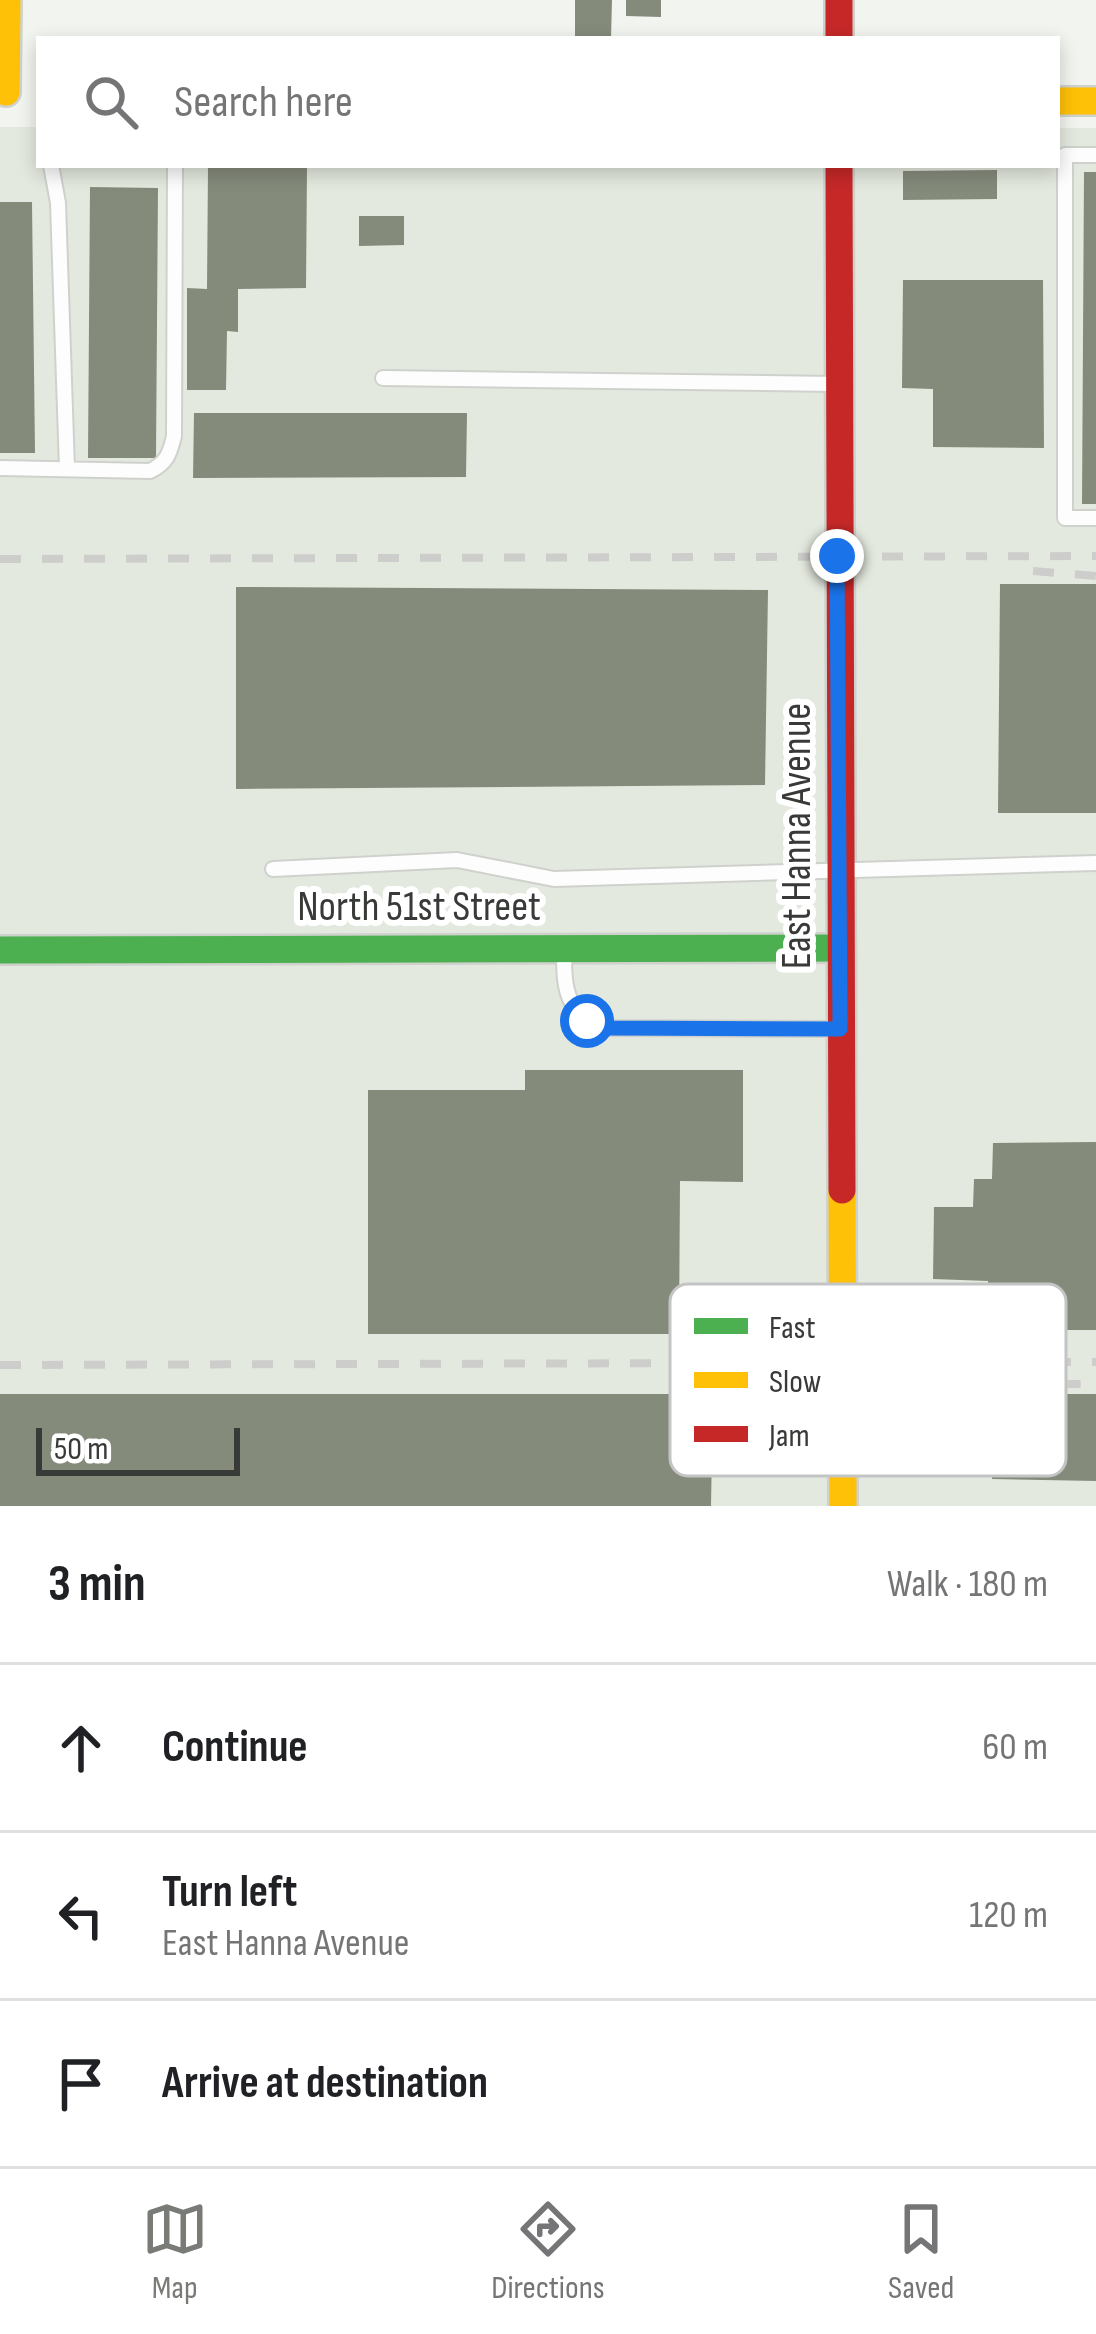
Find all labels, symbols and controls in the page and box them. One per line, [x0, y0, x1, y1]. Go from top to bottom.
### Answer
search box [36, 36, 1060, 168]
icon: search [78, 69, 144, 135]
text: Search here [174, 75, 353, 130]
route end [810, 529, 864, 583]
street label: East Hanna Avenue [772, 703, 823, 969]
street label: North 51st Street [297, 882, 541, 933]
route start [560, 994, 614, 1048]
legend [670, 1284, 1066, 1476]
text: Fast [769, 1308, 816, 1348]
text: Slow [769, 1362, 821, 1402]
text: Jam [768, 1416, 810, 1456]
scale bar [36, 1422, 240, 1475]
text: 50 m [54, 1429, 108, 1469]
text: 3 min [48, 1554, 146, 1615]
text: Walk · 180 m [887, 1561, 1048, 1608]
icon: ahead [48, 1715, 114, 1781]
text: Continue [162, 1720, 308, 1775]
text: 60 m [982, 1724, 1048, 1771]
text: Turn left [162, 1865, 297, 1920]
icon: left [48, 1883, 114, 1949]
text: 120 m [969, 1892, 1048, 1939]
text: East Hanna Avenue [162, 1920, 409, 1967]
icon: arrive [48, 2051, 114, 2117]
text: Arrive at destination [162, 2056, 488, 2111]
tab: Map [142, 2196, 208, 2308]
tab: Directions [491, 2196, 605, 2308]
tab: Saved [888, 2196, 954, 2308]

